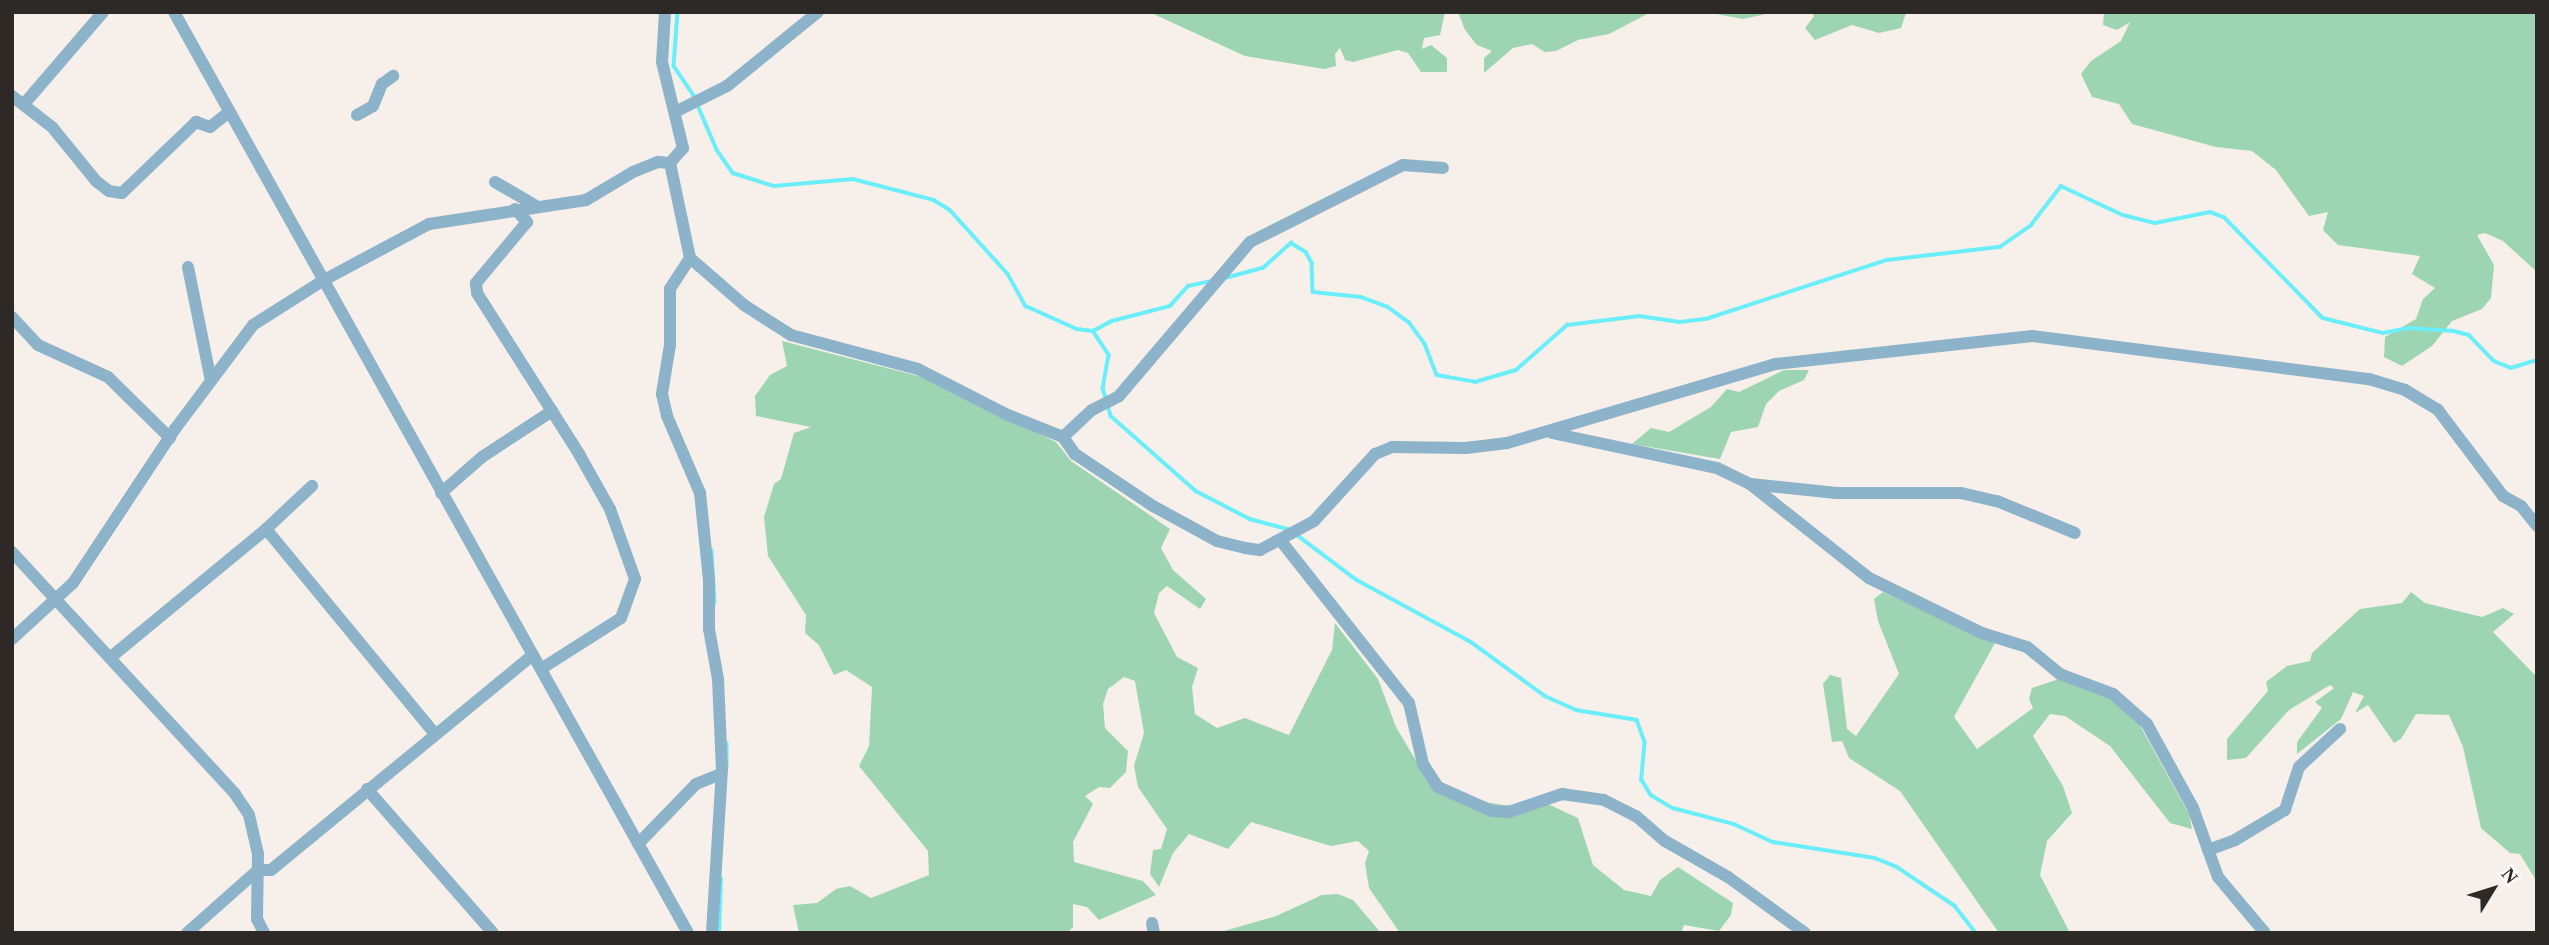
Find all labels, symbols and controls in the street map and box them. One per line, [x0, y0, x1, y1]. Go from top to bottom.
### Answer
north arrow [2458, 854, 2528, 924]
text: N [2497, 864, 2522, 888]

